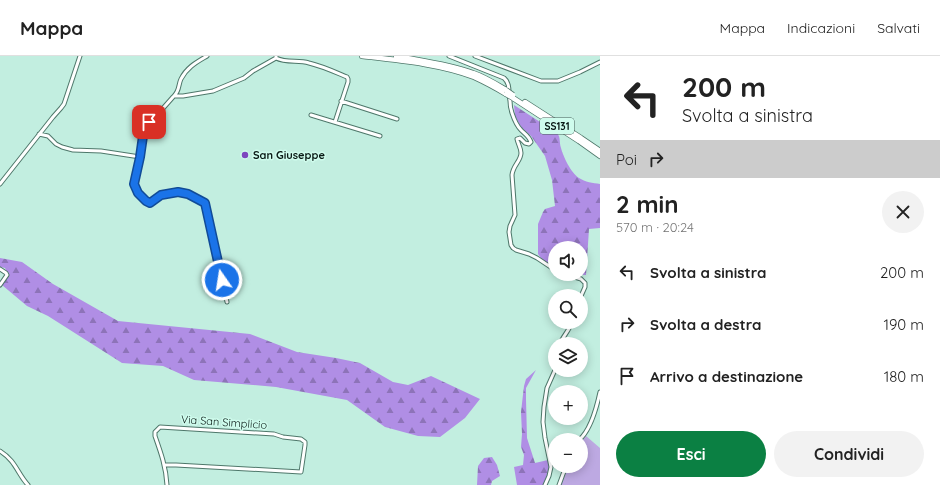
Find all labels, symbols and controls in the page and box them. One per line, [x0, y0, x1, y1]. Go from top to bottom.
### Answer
text: Mappa [20, 16, 83, 40]
text: Mappa [720, 19, 765, 37]
text: Indicazioni [787, 19, 855, 37]
text: Salvati [877, 19, 920, 37]
text: 200 m [682, 69, 766, 104]
icon: left [616, 72, 668, 124]
text: Svolta a sinistra [682, 104, 813, 127]
pin [132, 105, 166, 139]
icon: arrive [138, 111, 160, 133]
road number: SS131 [540, 118, 574, 134]
place label: San Giuseppe [253, 148, 325, 162]
icon: right [645, 148, 667, 170]
marker: San Giuseppe [240, 150, 250, 160]
text: Poi [616, 150, 637, 169]
text: 2 min [616, 189, 678, 219]
button: close [882, 191, 924, 233]
text: 570 m · 20:24 [616, 219, 694, 235]
map controls [548, 241, 588, 473]
button: sound [548, 241, 588, 281]
position arrow [201, 259, 243, 301]
icon: left [616, 261, 638, 283]
text: Svolta a sinistra [650, 263, 766, 282]
text: 200 m [880, 263, 924, 282]
button: search [548, 289, 588, 329]
icon: right [616, 313, 638, 335]
text: Svolta a destra [650, 315, 761, 334]
text: 190 m [883, 315, 924, 334]
button: layers [548, 337, 588, 377]
icon: arrive [616, 365, 638, 387]
text: Arrivo a destinazione [650, 367, 803, 386]
text: 180 m [884, 367, 924, 386]
button: + [548, 385, 588, 425]
street label: Via San Simplicio [180, 412, 268, 432]
button: Esci [616, 431, 766, 477]
button: Condividi [774, 431, 924, 477]
button: − [548, 433, 588, 473]

